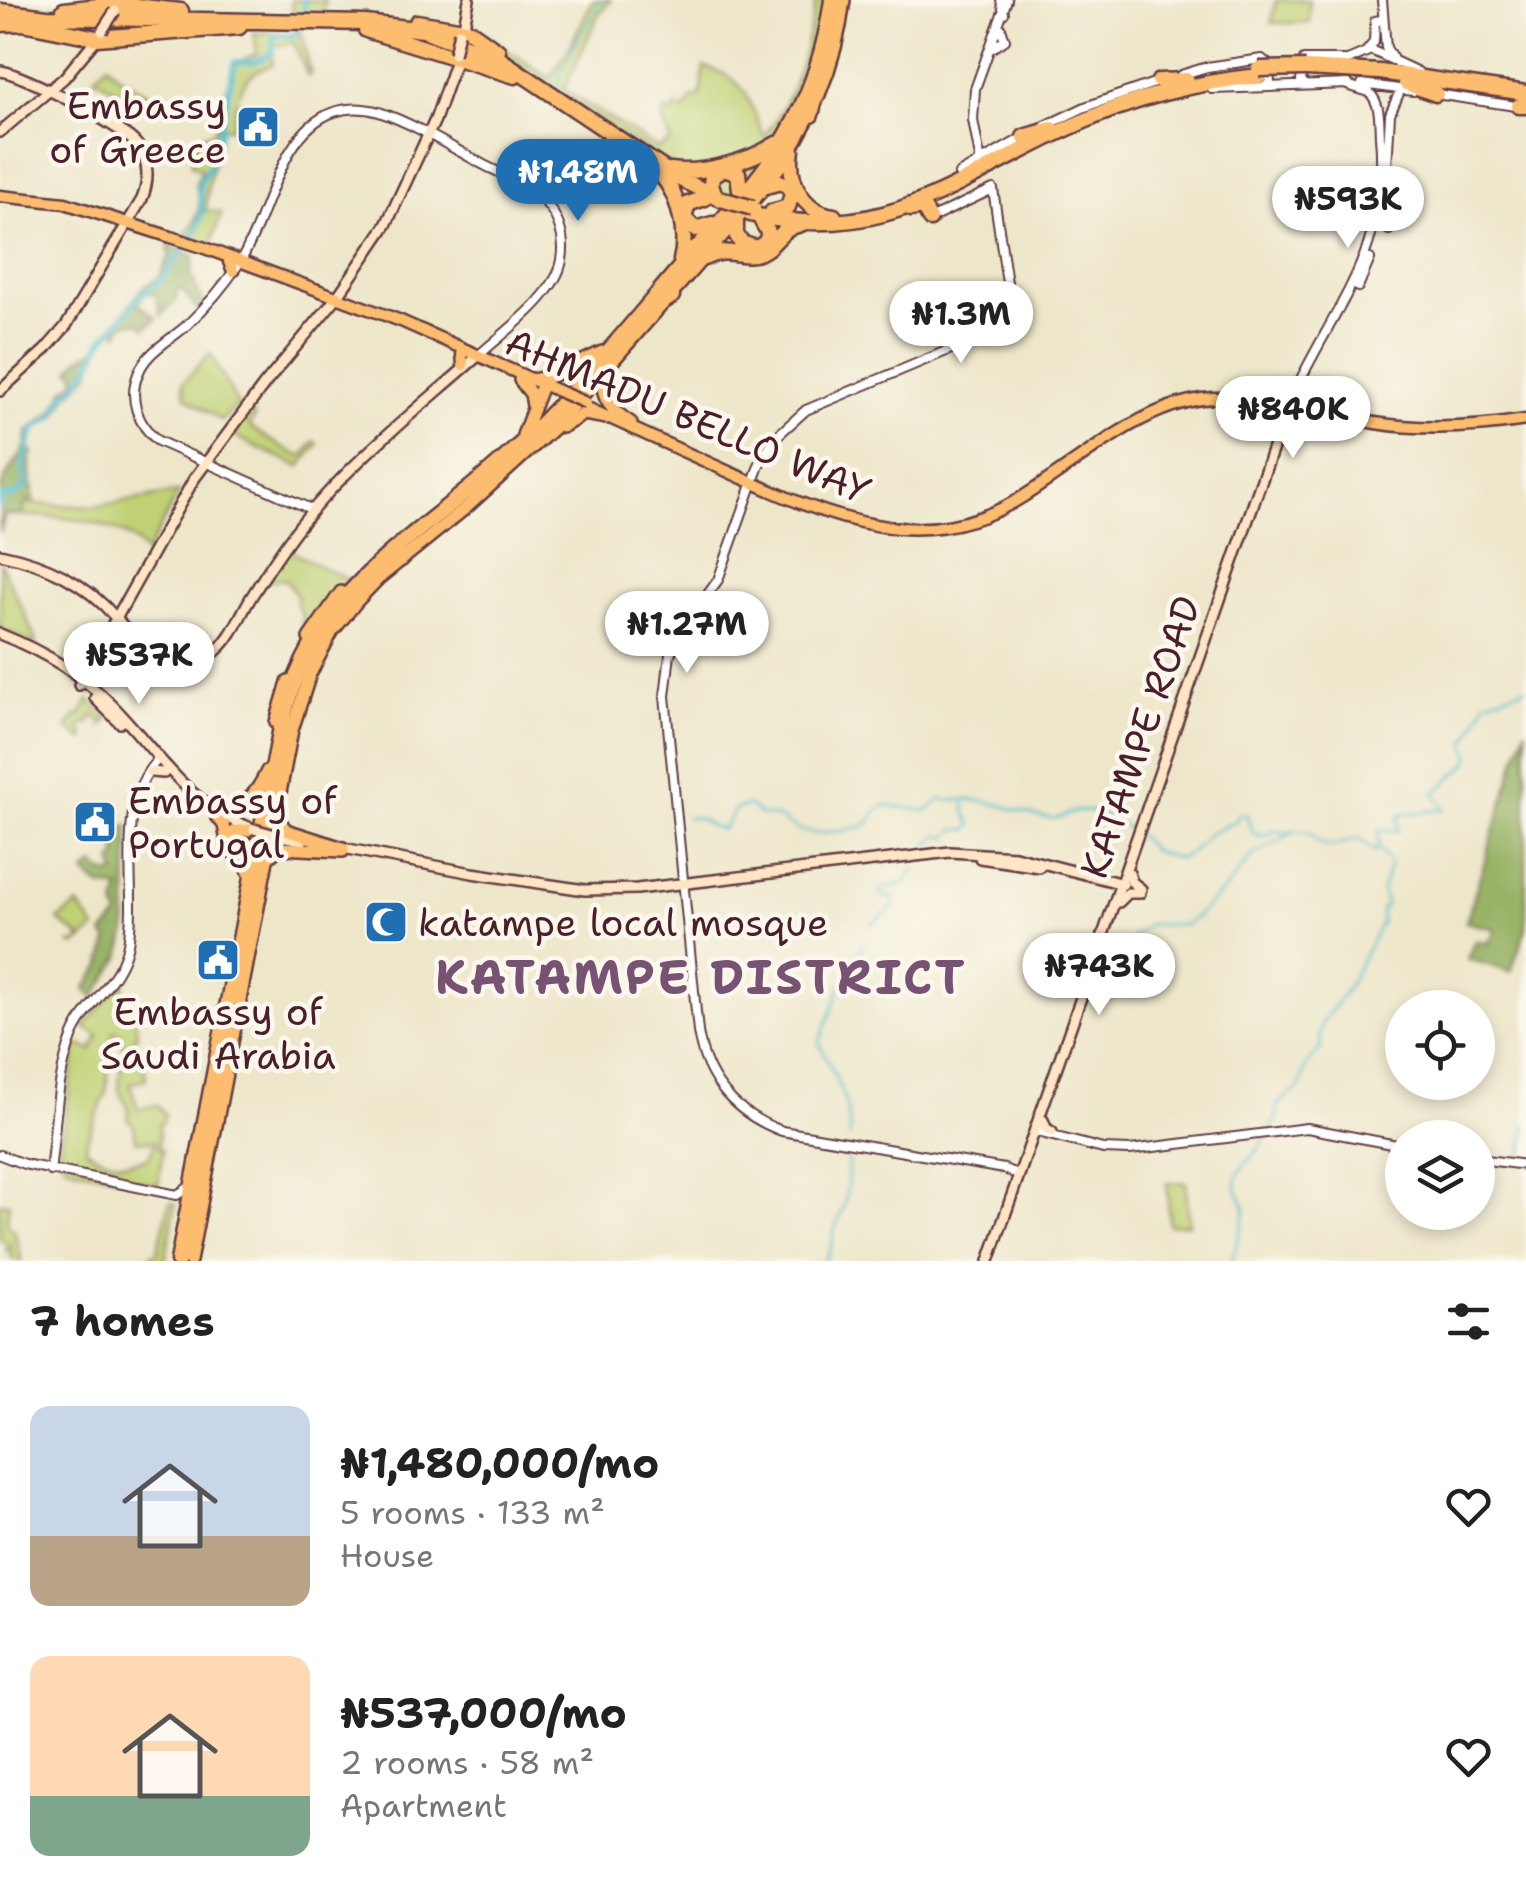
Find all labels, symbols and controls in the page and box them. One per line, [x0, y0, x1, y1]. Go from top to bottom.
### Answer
place label: Embassy of Greece [49, 80, 226, 175]
public building icon: Embassy of Greece [235, 104, 281, 150]
pin: ₦1.48M [497, 139, 659, 224]
text: ₦1.48M [518, 150, 638, 193]
pin: ₦593K [1278, 166, 1418, 251]
text: ₦593K [1294, 177, 1402, 220]
pin: ₦1.3M [891, 281, 1031, 366]
text: ₦1.3M [911, 292, 1011, 335]
street label: AHMADU BELLO WAY [498, 316, 878, 516]
pin: ₦840K [1223, 376, 1363, 461]
text: ₦840K [1237, 387, 1349, 430]
street label: KATAMPE ROAD [1068, 589, 1212, 885]
pin: ₦1.27M [606, 591, 768, 676]
text: ₦1.27M [627, 602, 747, 645]
pin: ₦537K [69, 622, 209, 707]
text: ₦537K [85, 633, 193, 676]
place label: Embassy of Portugal [128, 775, 338, 870]
public building icon: Embassy of Portugal [72, 799, 118, 845]
place label: katampe local mosque [418, 897, 829, 948]
mosque icon: katampe local mosque [363, 899, 409, 945]
pin: ₦743K [1029, 933, 1169, 1018]
public building icon: Embassy of Saudi Arabia [195, 937, 241, 983]
text: ₦743K [1044, 944, 1154, 987]
district label: KATAMPE DISTRICT [435, 945, 967, 1009]
place label: Embassy of Saudi Arabia [100, 986, 336, 1081]
map controls [1385, 990, 1495, 1230]
button: locate [1385, 990, 1495, 1100]
button: layers [1385, 1120, 1495, 1230]
text: 7 homes [30, 1293, 215, 1349]
icon: filters [1441, 1294, 1496, 1349]
text: ₦1,480,000/mo [340, 1435, 659, 1491]
icon: home [110, 1446, 230, 1566]
icon: heart [1441, 1479, 1496, 1534]
text: 5 rooms · 133 m² [340, 1491, 605, 1534]
text: House [340, 1534, 434, 1577]
text: ₦537,000/mo [340, 1685, 627, 1741]
icon: home [110, 1696, 230, 1816]
icon: heart [1441, 1729, 1496, 1784]
text: 2 rooms · 58 m² [340, 1741, 594, 1784]
text: Apartment [340, 1784, 507, 1827]

